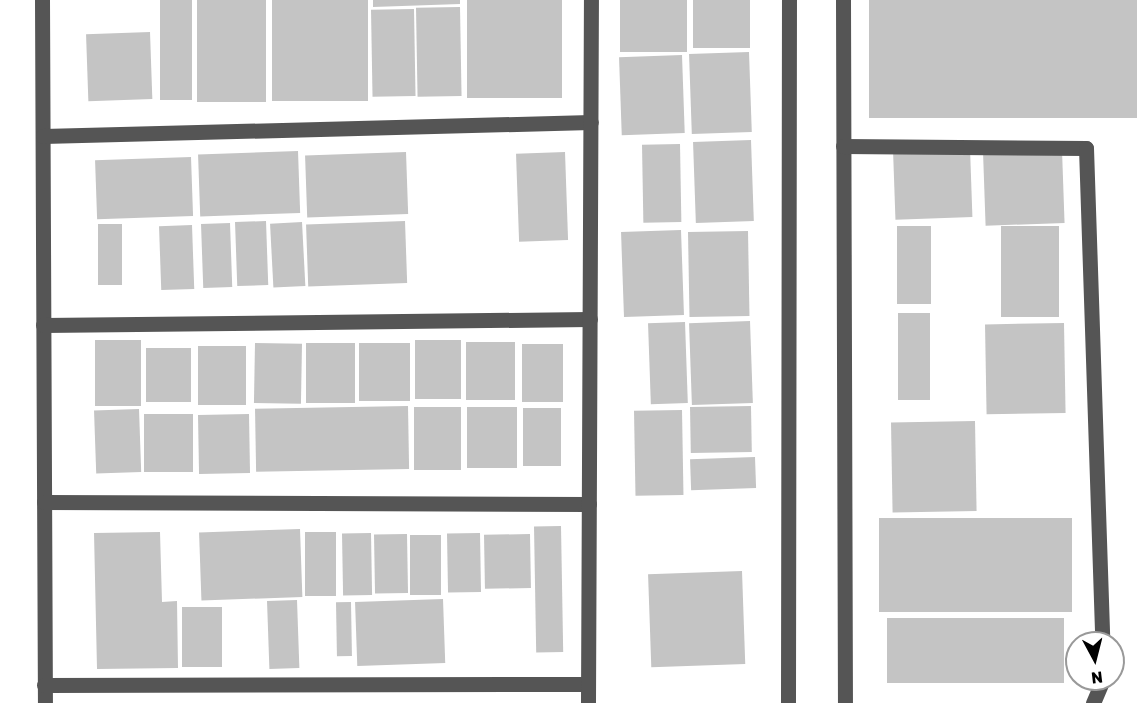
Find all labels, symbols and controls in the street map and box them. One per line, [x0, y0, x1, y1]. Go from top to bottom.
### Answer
north arrow [1065, 631, 1125, 691]
text: N [1090, 667, 1104, 688]

